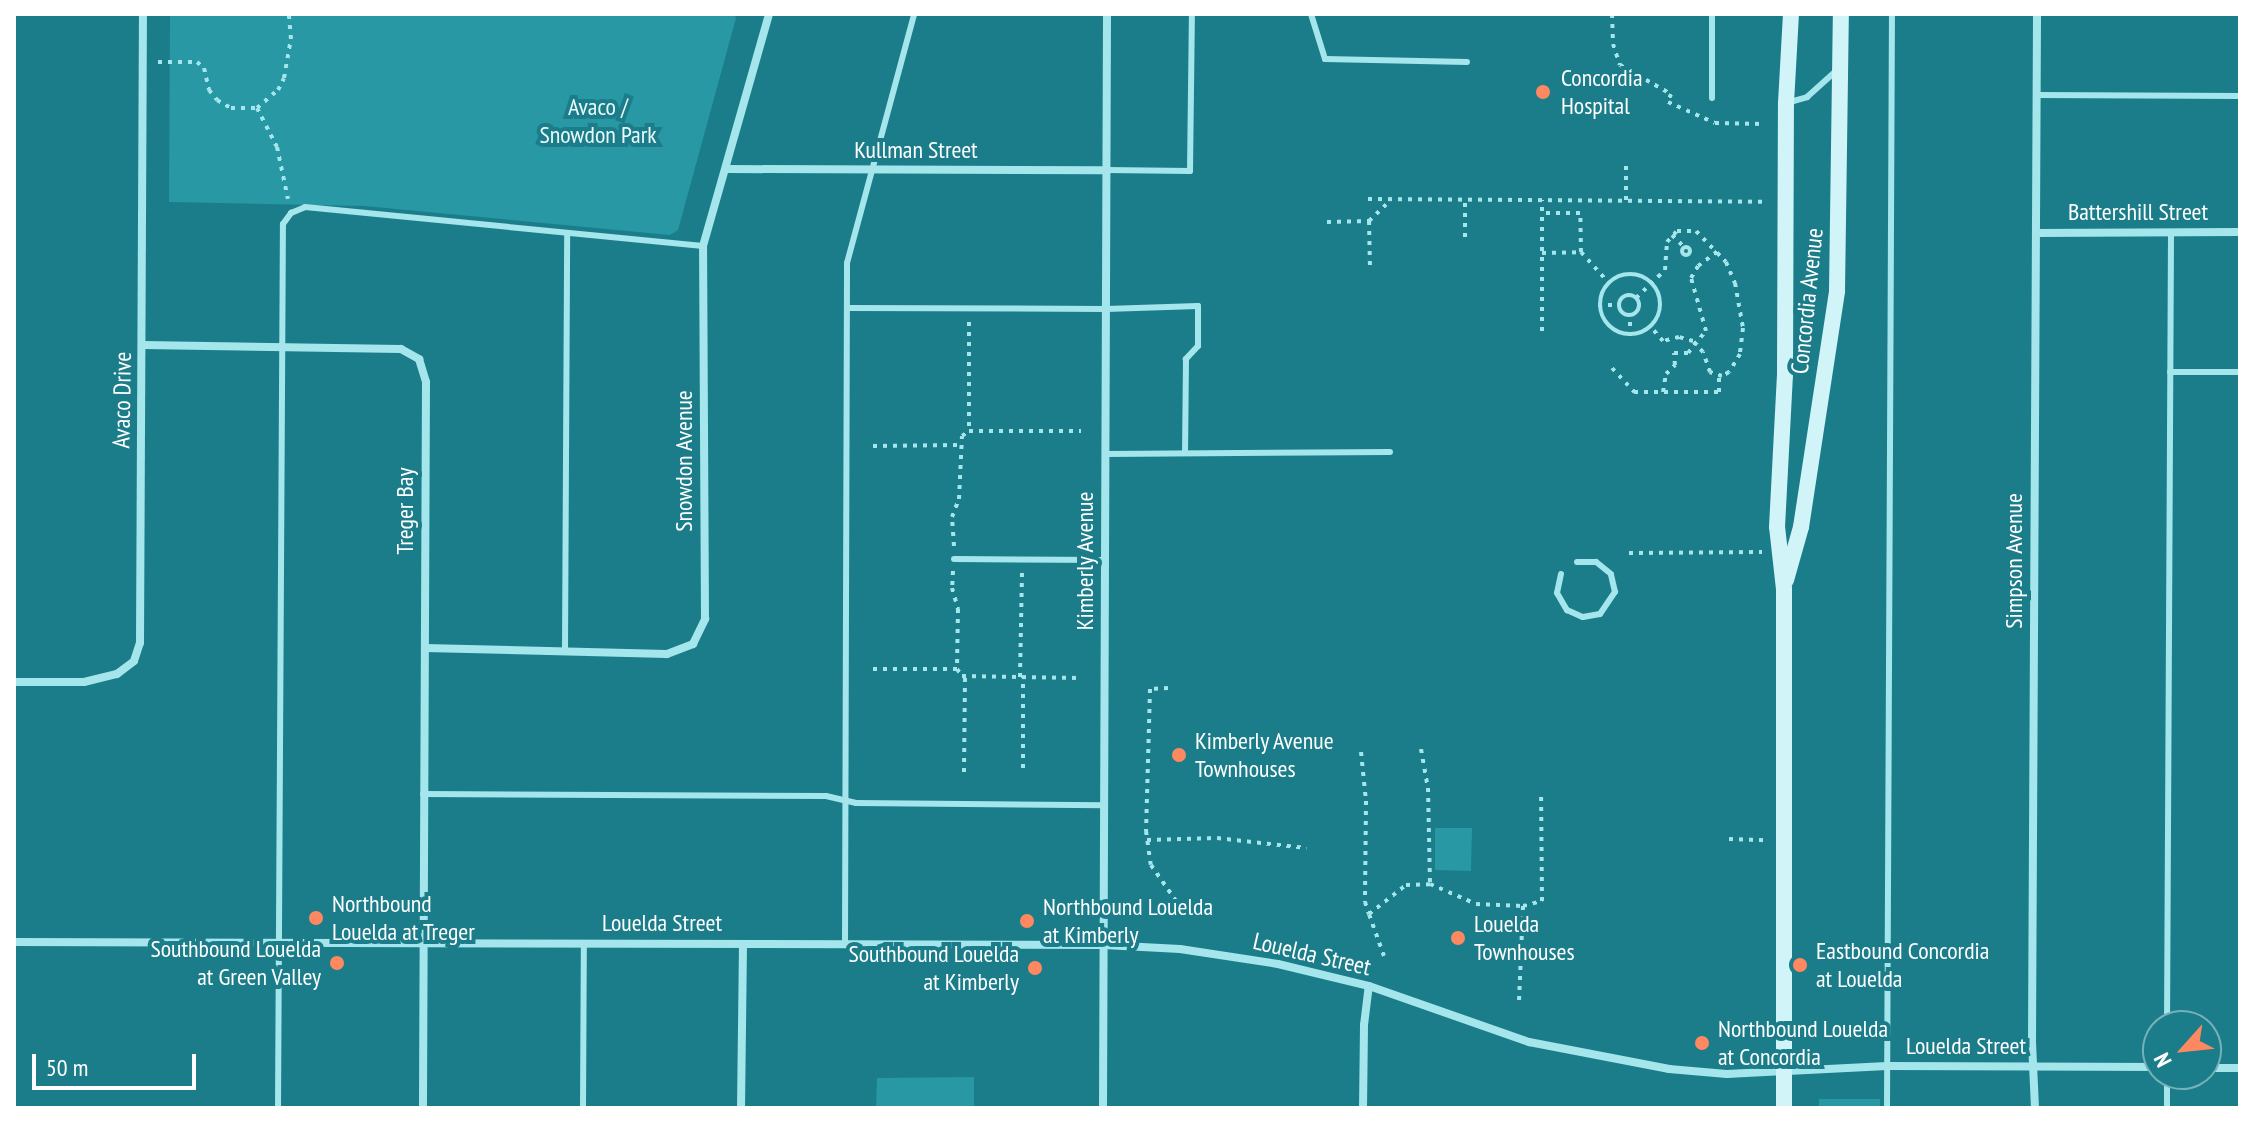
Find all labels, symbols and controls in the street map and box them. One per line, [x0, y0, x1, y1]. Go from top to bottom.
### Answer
place label: Concordia Hospital [1561, 64, 1643, 120]
marker: Concordia Hospital [1532, 81, 1554, 103]
park label: Avaco / Snowdon Park [539, 93, 657, 149]
street label: Kullman Street [854, 136, 978, 164]
street label: Battershill Street [2068, 198, 2208, 226]
street label: Concordia Avenue [1785, 226, 1829, 376]
street label: Avaco Drive [107, 351, 137, 449]
street label: Snowdon Avenue [670, 390, 698, 532]
street label: Treger Bay [391, 468, 419, 554]
street label: Kimberly Avenue [1071, 491, 1099, 631]
street label: Simpson Avenue [2000, 493, 2028, 629]
place label: Kimberly Avenue Townhouses [1195, 727, 1335, 783]
marker: Kimberly Avenue Townhouses [1170, 746, 1188, 764]
place label: Northbound Louelda at Treger [332, 890, 475, 946]
place label: Northbound Louelda at Kimberly [1043, 893, 1213, 949]
marker: Northbound Louelda at Treger [307, 909, 325, 927]
street label: Louelda Street [602, 909, 722, 937]
place label: Louelda Townhouses [1474, 910, 1575, 966]
marker: Northbound Louelda at Kimberly [1018, 912, 1036, 930]
street label: Louelda Street [1250, 926, 1374, 982]
marker: Louelda Townhouses [1449, 929, 1467, 947]
place label: Southbound Louelda at Green Valley [150, 935, 321, 991]
place label: Eastbound Concordia at Louelda [1816, 937, 1989, 993]
place label: Southbound Louelda at Kimberly [848, 940, 1019, 996]
marker: Southbound Louelda at Green Valley [328, 954, 346, 972]
marker: Eastbound Concordia at Louelda [1791, 956, 1809, 974]
marker: Southbound Louelda at Kimberly [1026, 959, 1044, 977]
north arrow [2142, 1010, 2222, 1090]
place label: Northbound Louelda at Concordia [1718, 1015, 1888, 1071]
street label: Louelda Street [1906, 1032, 2026, 1060]
marker: Northbound Louelda at Concordia [1693, 1034, 1711, 1052]
scale bar [36, 1038, 200, 1088]
text: N [2147, 1048, 2178, 1072]
text: 50 m [46, 1052, 88, 1083]

